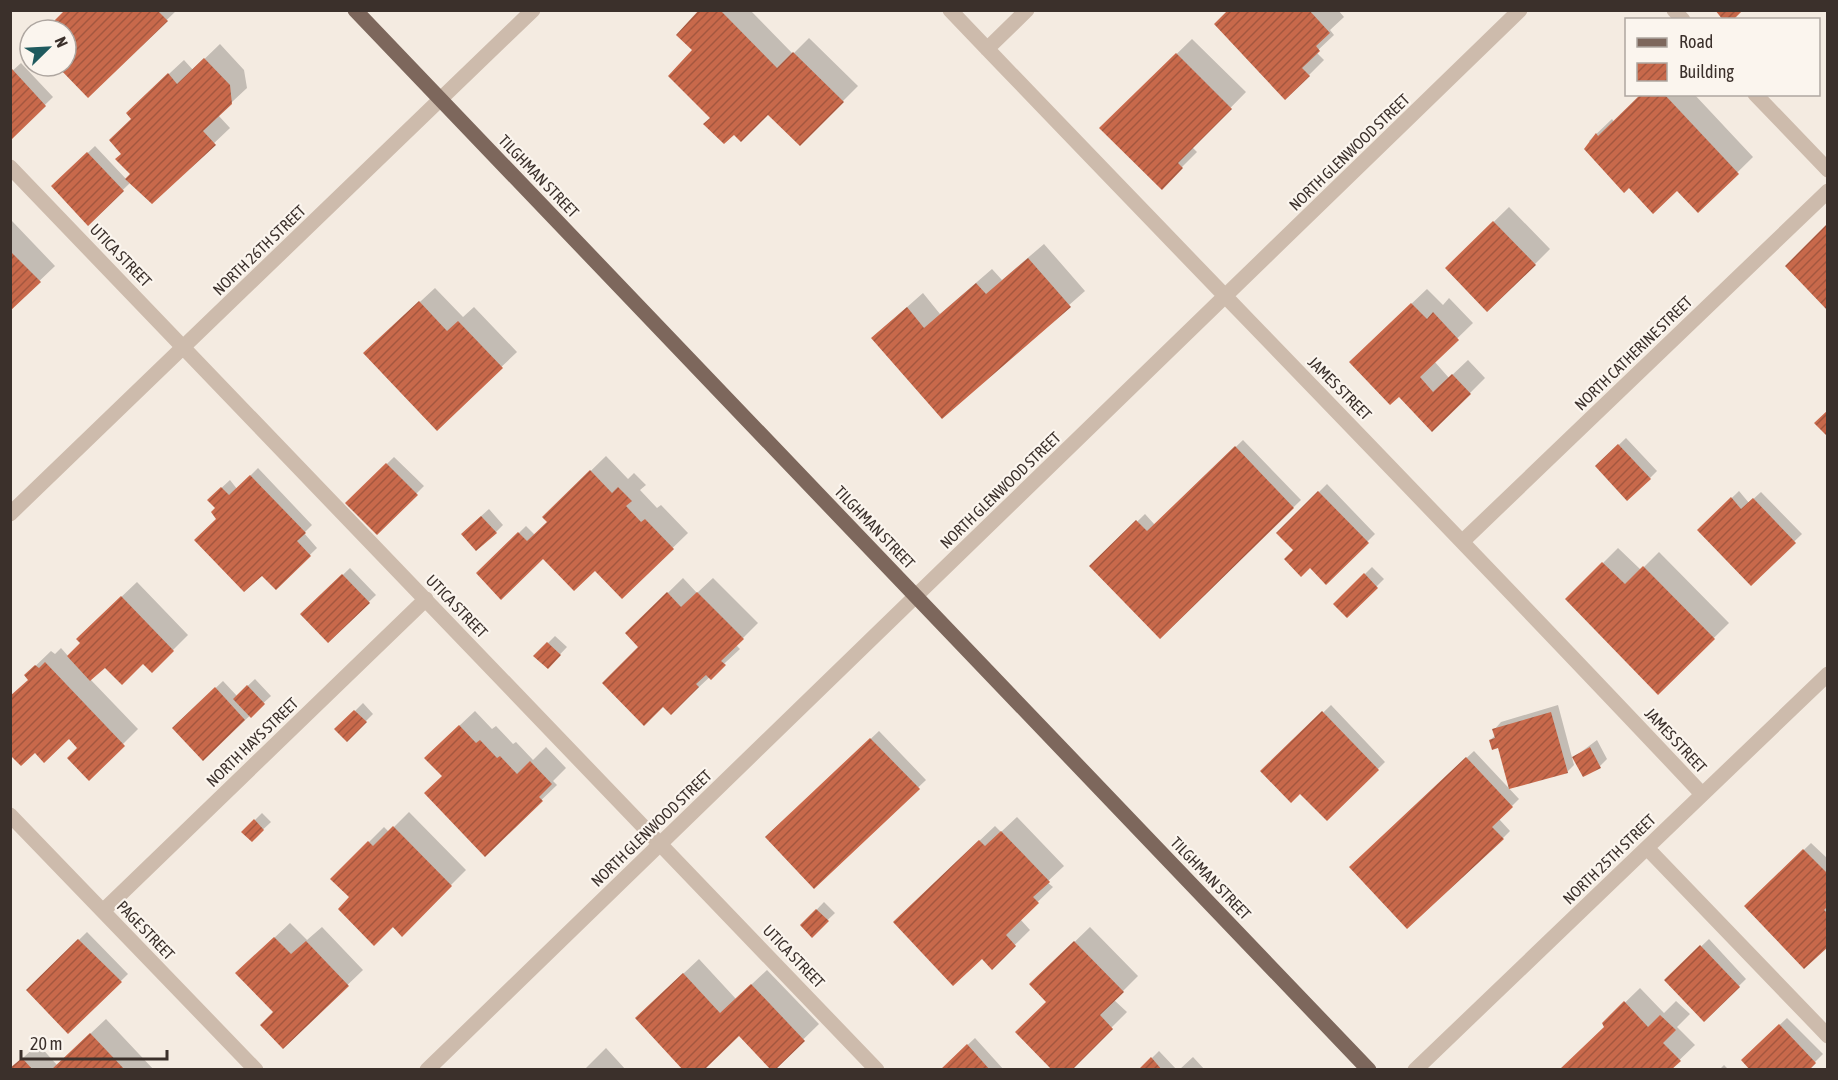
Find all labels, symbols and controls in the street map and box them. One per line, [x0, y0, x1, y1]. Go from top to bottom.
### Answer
north arrow [18, 18, 78, 78]
legend [1625, 18, 1820, 96]
text: Road [1679, 31, 1713, 52]
text: N [52, 34, 72, 50]
text: Building [1679, 61, 1734, 82]
street label: NORTH GLENWOOD STREET [1285, 90, 1413, 214]
street label: TILGHMAN STREET [495, 131, 583, 221]
street label: NORTH 26TH STREET [209, 201, 309, 299]
street label: UTICA STREET [87, 220, 155, 290]
street label: NORTH CATHERINE STREET [1571, 292, 1695, 414]
street label: JAMES STREET [1305, 353, 1375, 423]
street label: NORTH GLENWOOD STREET [936, 428, 1064, 552]
street label: TILGHMAN STREET [831, 482, 919, 572]
street label: UTICA STREET [423, 571, 491, 641]
street label: NORTH HAYS STREET [203, 694, 301, 790]
street label: JAMES STREET [1642, 704, 1710, 776]
street label: NORTH GLENWOOD STREET [587, 766, 715, 890]
street label: NORTH 25TH STREET [1559, 810, 1659, 908]
street label: TILGHMAN STREET [1167, 833, 1255, 923]
street label: PAGE STREET [113, 897, 179, 963]
street label: UTICA STREET [760, 921, 828, 991]
scale bar [21, 1023, 166, 1061]
text: 20 m [30, 1033, 62, 1054]

